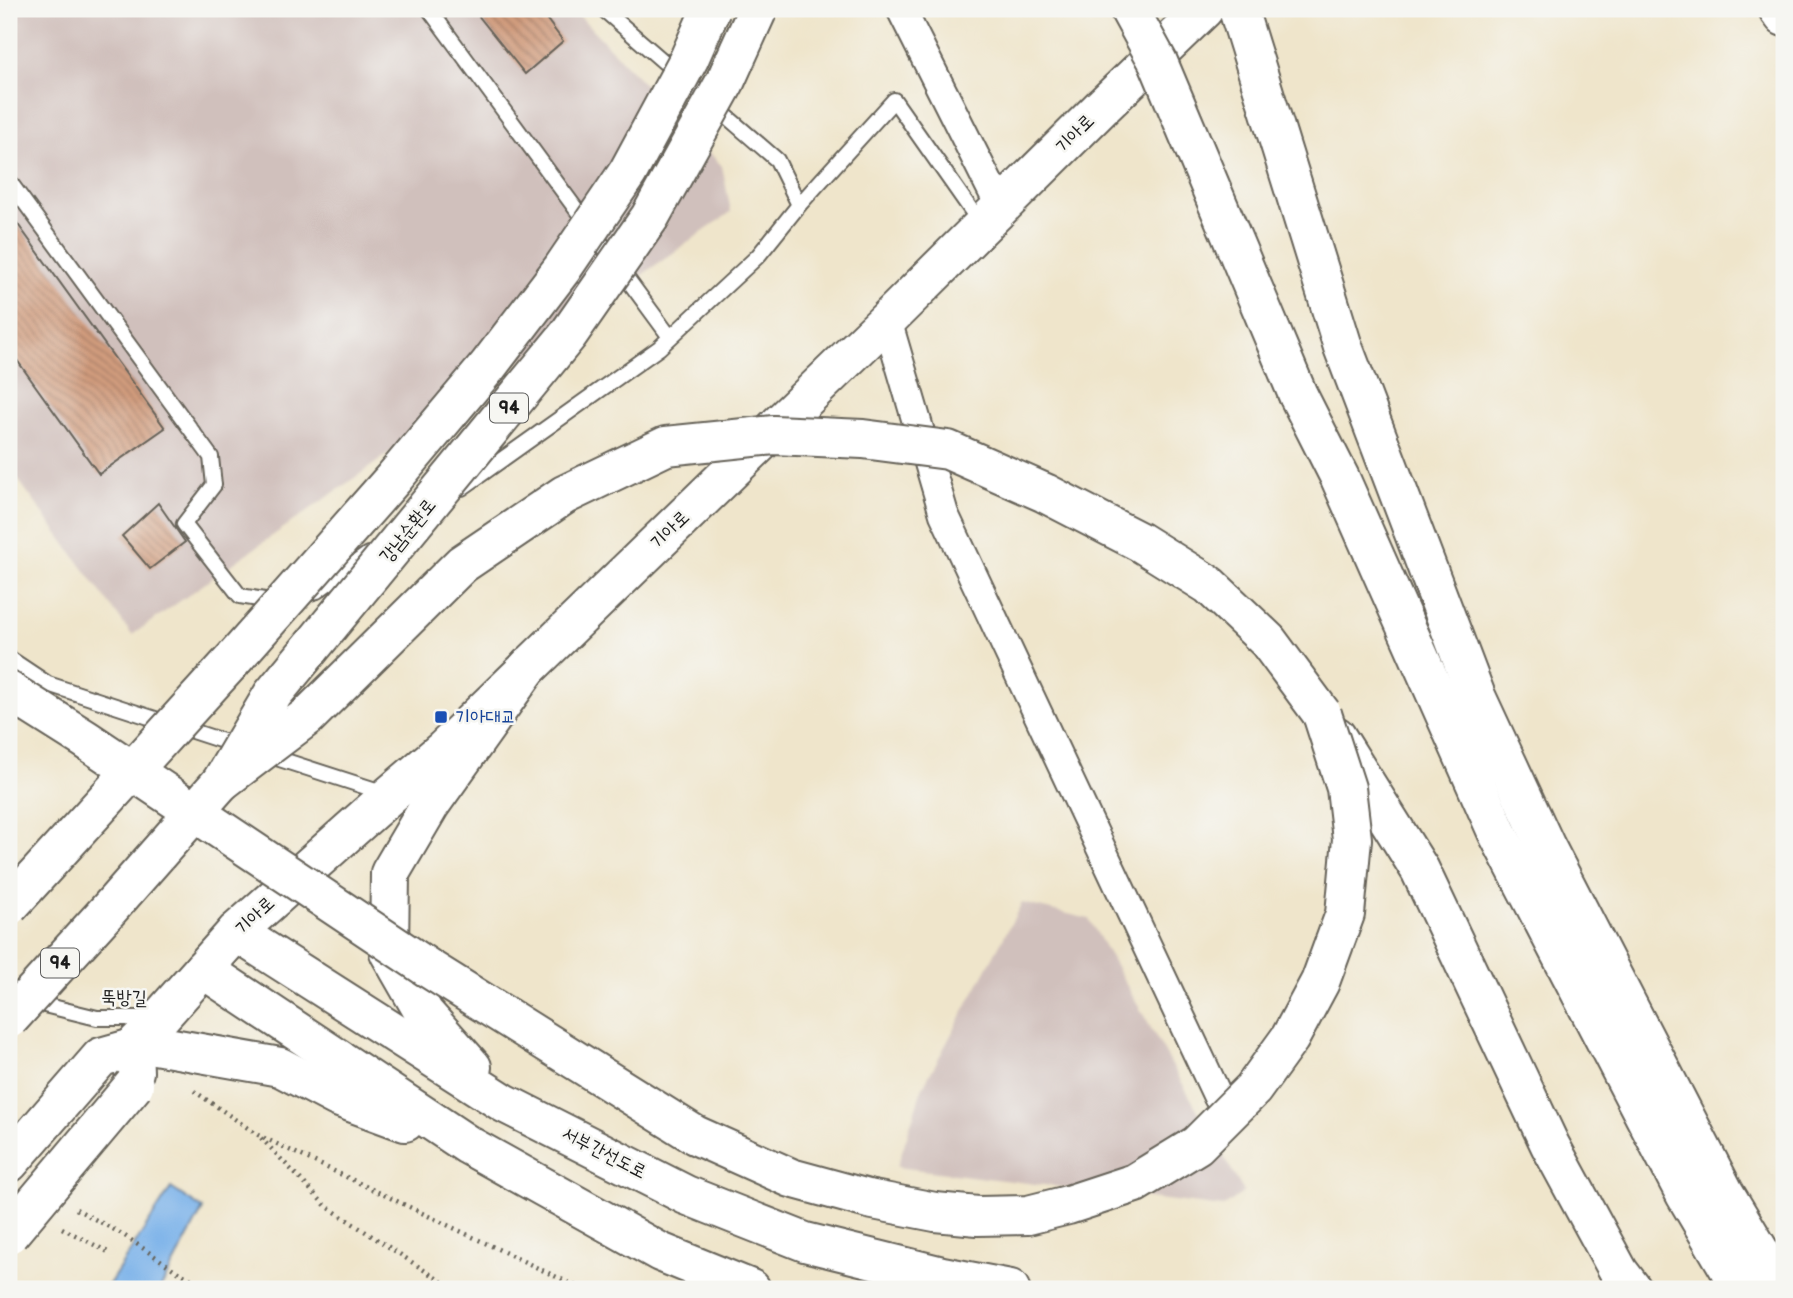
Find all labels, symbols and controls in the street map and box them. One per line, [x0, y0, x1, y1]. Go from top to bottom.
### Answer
street label: 기아로 [1051, 110, 1099, 158]
road number: 94 [490, 394, 528, 422]
street label: 강남순환로 [375, 494, 441, 568]
street label: 기아로 [646, 506, 694, 554]
place label: 기아대교 [455, 706, 516, 729]
marker: 기아대교 [433, 709, 449, 725]
street label: 기아로 [230, 892, 280, 940]
road number: 94 [41, 948, 79, 978]
street label: 뚝방길 [101, 986, 147, 1010]
street label: 서부간선도로 [558, 1122, 650, 1184]

